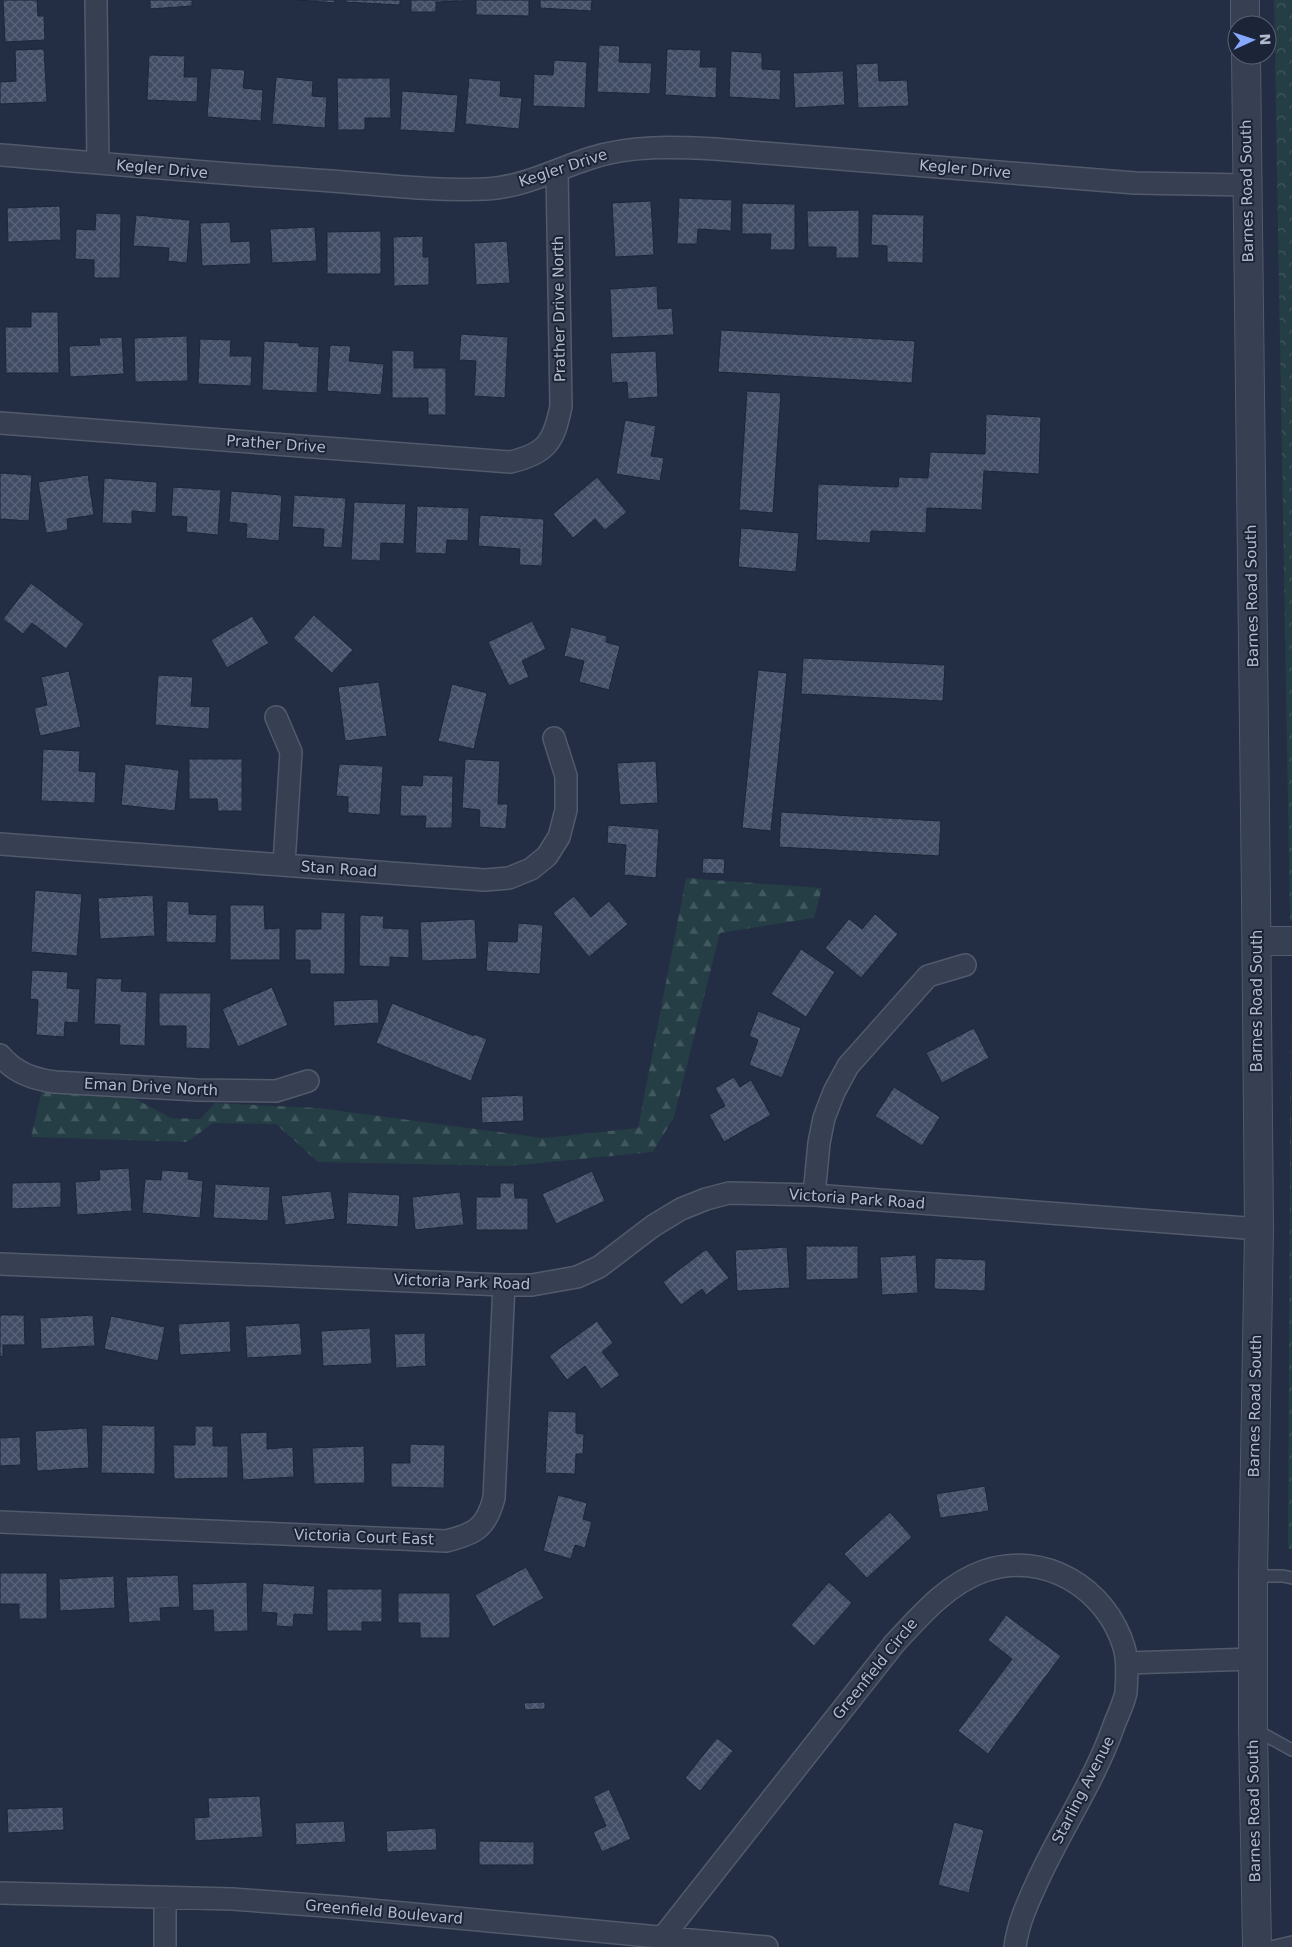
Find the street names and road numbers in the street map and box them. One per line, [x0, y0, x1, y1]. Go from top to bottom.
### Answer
street label: Barnes Road South [1237, 119, 1257, 263]
street label: Kegler Drive [516, 145, 610, 191]
street label: Kegler Drive [115, 156, 209, 182]
street label: Kegler Drive [918, 156, 1012, 182]
street label: Prather Drive North [549, 236, 569, 382]
street label: Prather Drive [226, 432, 326, 456]
street label: Barnes Road South [1242, 524, 1262, 668]
street label: Stan Road [300, 857, 378, 881]
street label: Barnes Road South [1248, 930, 1266, 1072]
street label: Eman Drive North [83, 1074, 219, 1100]
street label: Victoria Park Road [788, 1185, 926, 1213]
street label: Victoria Park Road [393, 1271, 531, 1293]
street label: Barnes Road South [1245, 1334, 1265, 1478]
street label: Victoria Court East [294, 1526, 434, 1548]
street label: Greenfield Circle [829, 1615, 921, 1723]
street label: Starling Avenue [1048, 1733, 1118, 1847]
street label: Barnes Road South [1244, 1739, 1264, 1883]
street label: Greenfield Boulevard [304, 1896, 464, 1928]

